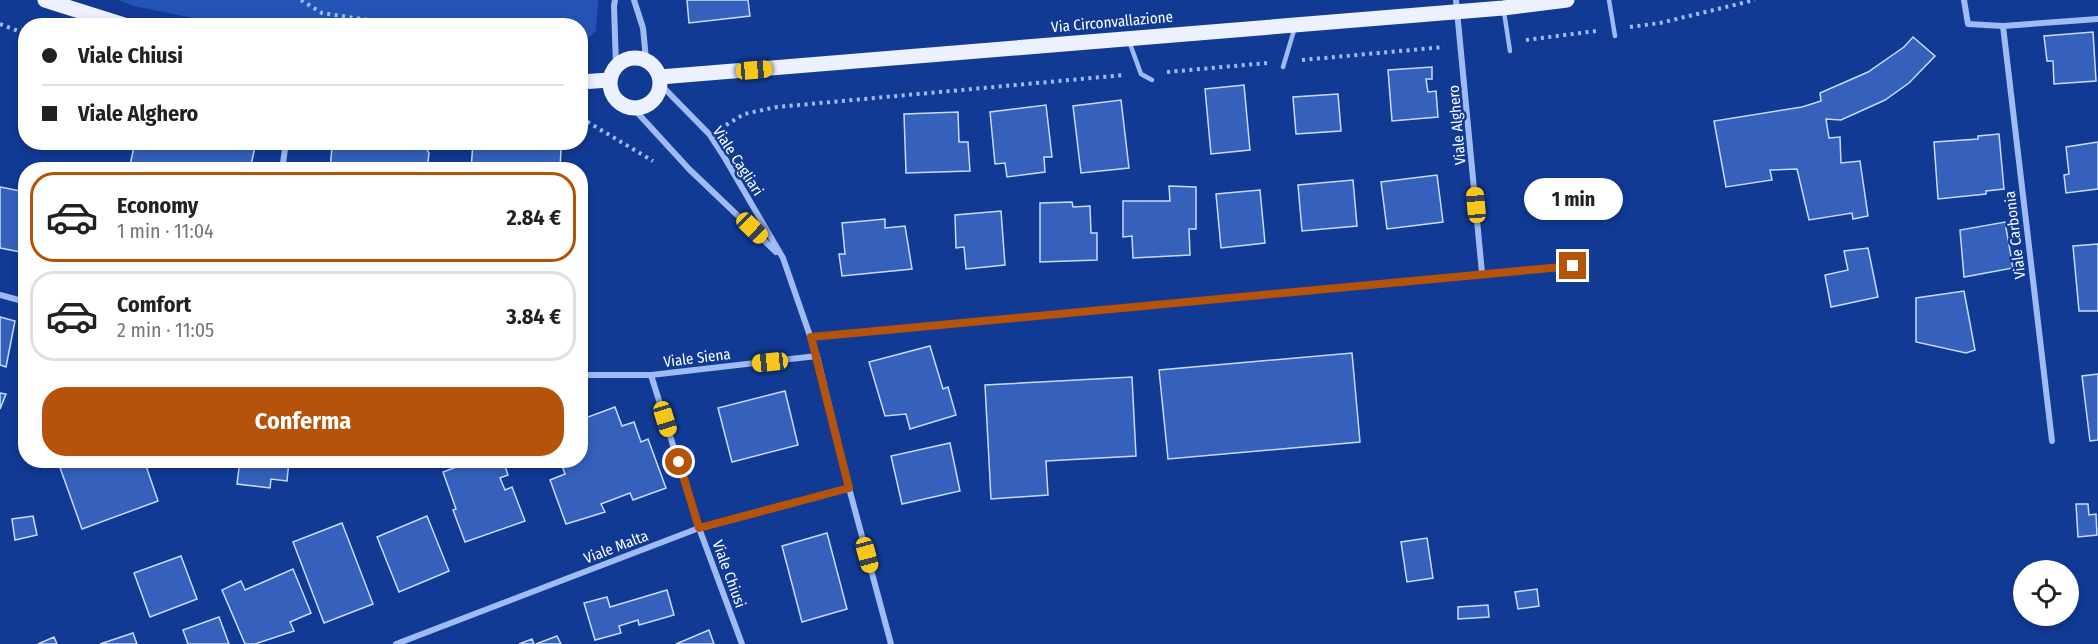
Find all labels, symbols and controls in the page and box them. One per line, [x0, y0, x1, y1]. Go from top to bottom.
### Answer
street label: Via Circonvallazione [1050, 8, 1174, 36]
text: Viale Chiusi [78, 42, 183, 69]
car [735, 59, 773, 81]
street label: Viale Alghero [1445, 84, 1469, 166]
text: Viale Alghero [78, 100, 198, 127]
street label: Viale Cagliari [709, 123, 767, 199]
callout: 1 min [1524, 179, 1622, 221]
car [1465, 186, 1487, 224]
text: 1 min [1552, 187, 1595, 211]
icon: car [45, 190, 99, 244]
street label: Viale Carbonia [2001, 190, 2029, 280]
text: Economy [117, 192, 198, 219]
text: 2.84 € [506, 204, 561, 231]
car [733, 209, 771, 247]
text: 1 min · 11:04 [117, 219, 214, 243]
route end [1559, 252, 1586, 279]
icon: car [45, 289, 99, 343]
text: Comfort [117, 291, 191, 318]
text: 3.84 € [506, 303, 561, 330]
text: 2 min · 11:05 [117, 318, 214, 342]
street label: Viale Siena [662, 345, 732, 371]
car [751, 351, 789, 373]
button: Conferma [42, 387, 564, 456]
car [651, 399, 679, 439]
route start [665, 448, 692, 475]
street label: Viale Malta [581, 527, 651, 567]
car [854, 535, 880, 575]
street label: Viale Chiusi [708, 538, 750, 610]
map controls [2013, 560, 2079, 626]
button: locate [2013, 560, 2079, 626]

